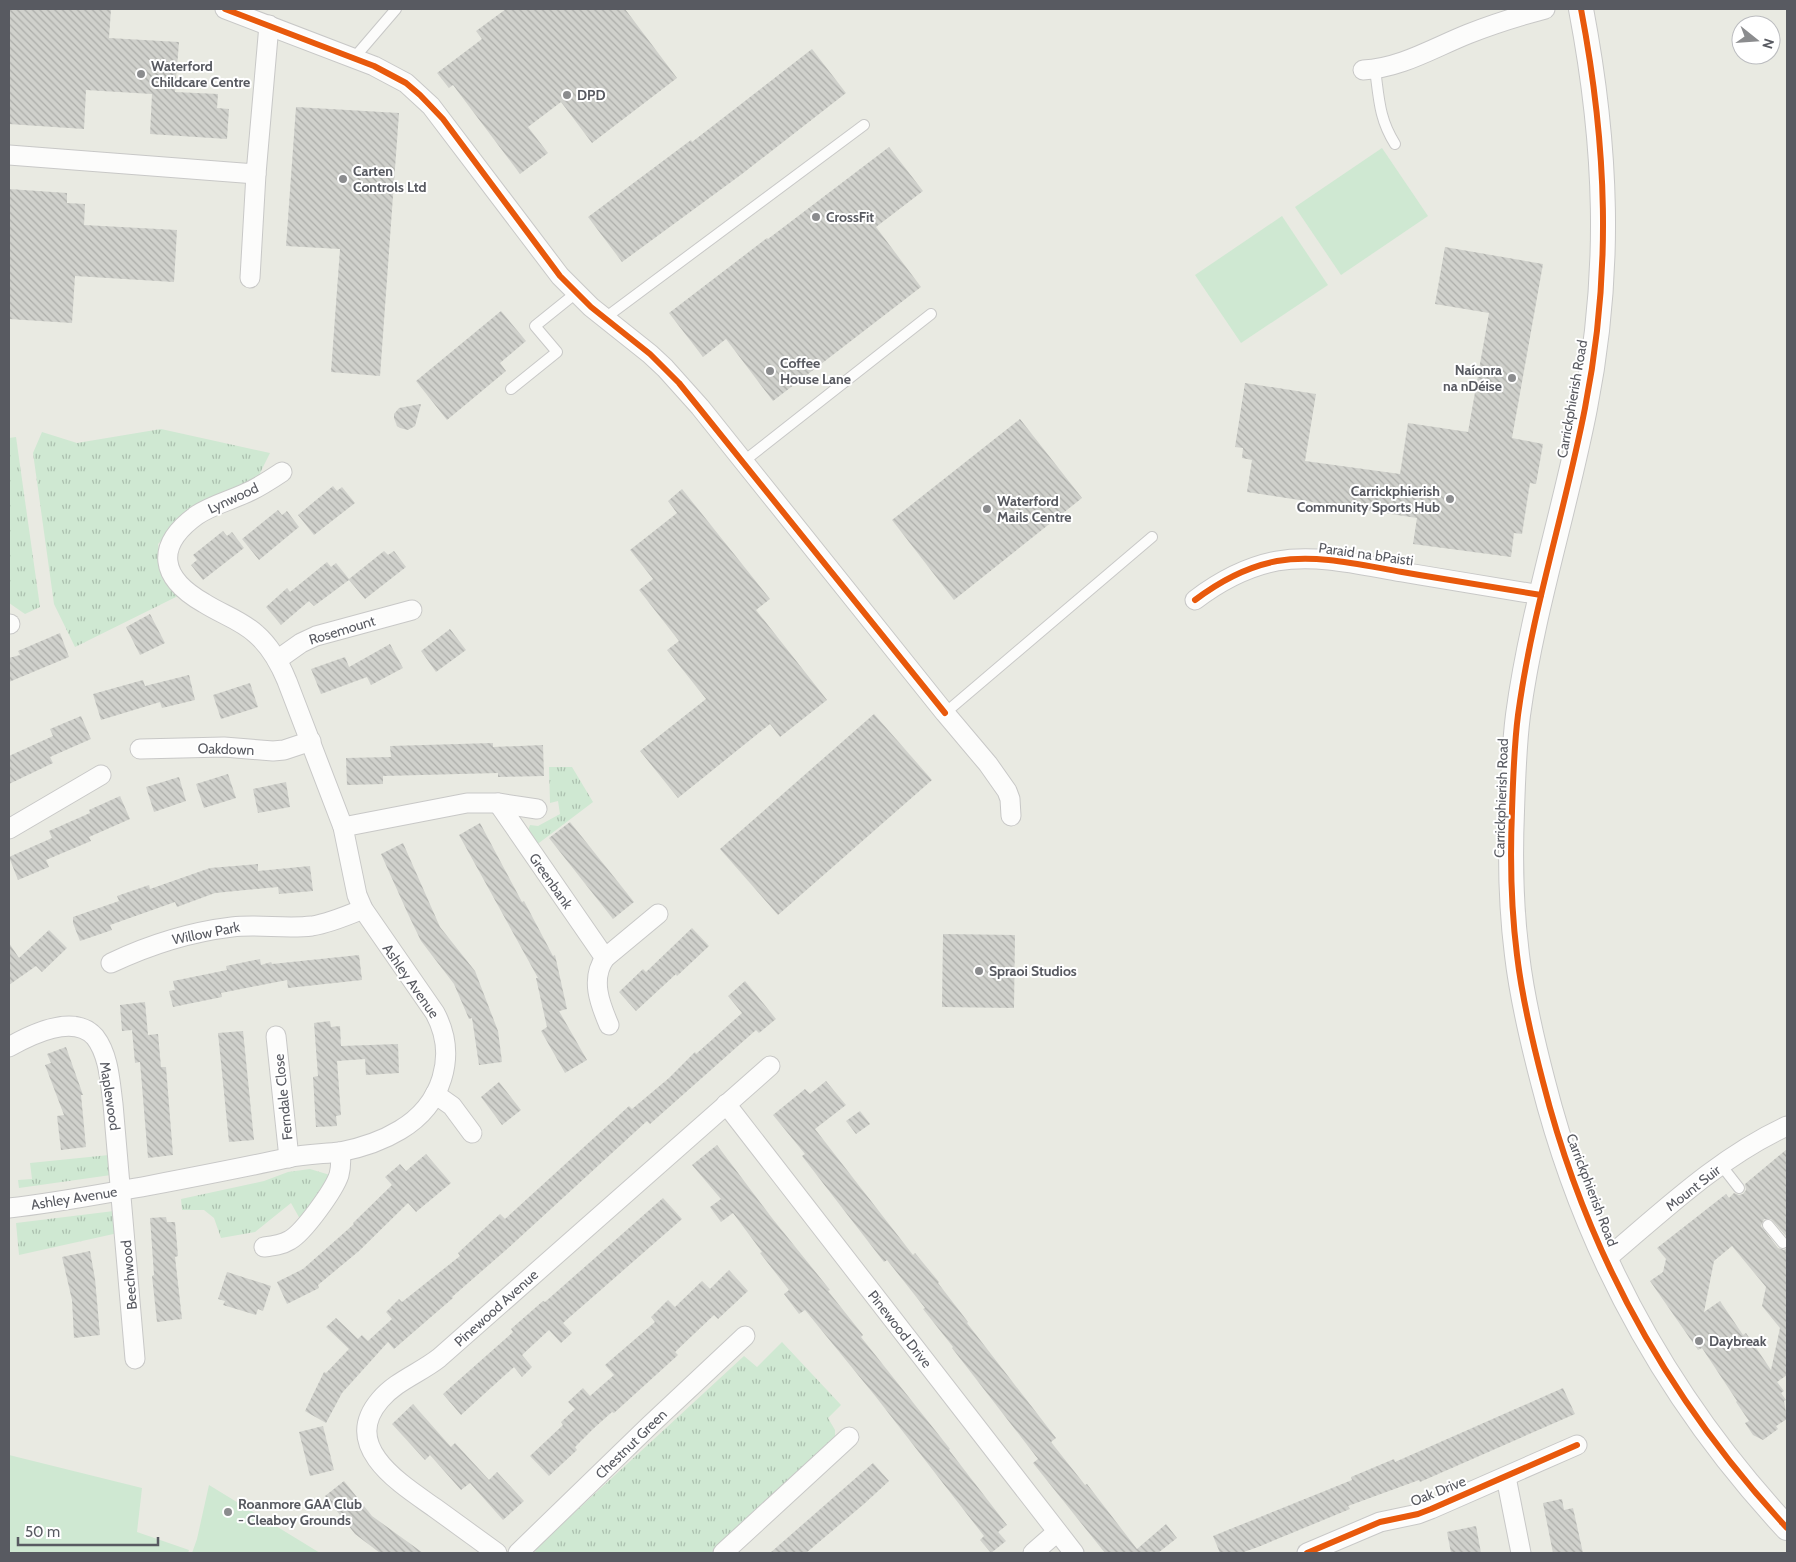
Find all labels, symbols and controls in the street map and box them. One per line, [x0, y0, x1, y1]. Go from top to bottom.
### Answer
north arrow [1731, 15, 1781, 65]
text: N [1758, 36, 1778, 51]
place label: Waterford Childcare Centre [151, 57, 250, 91]
marker: Waterford Childcare Centre [135, 68, 147, 80]
place label: DPD [577, 86, 606, 104]
marker: DPD [561, 89, 573, 101]
place label: Carten Controls Ltd [353, 162, 427, 196]
marker: Carten Controls Ltd [337, 173, 349, 185]
place label: CrossFit [826, 208, 874, 226]
marker: CrossFit [810, 211, 822, 223]
street label: Carrickphierish Road [1553, 339, 1591, 459]
place label: Coffee House Lane [780, 354, 851, 388]
place label: Naíonra na nDéise [1443, 361, 1502, 395]
marker: Coffee House Lane [764, 365, 776, 377]
marker: Naíonra na nDéise [1506, 372, 1518, 384]
street label: Lynwood [205, 478, 261, 518]
place label: Carrickphierish Community Sports Hub [1297, 482, 1440, 516]
place label: Waterford Mails Centre [997, 492, 1071, 526]
marker: Carrickphierish Community Sports Hub [1444, 493, 1456, 505]
marker: Waterford Mails Centre [981, 503, 993, 515]
street label: Paraid na bPaisti [1317, 538, 1415, 570]
street label: Rosemount [307, 611, 378, 649]
street label: Carrickphierish Road [1490, 738, 1512, 858]
street label: Oakdown [197, 739, 255, 759]
street label: Greenbank [525, 849, 577, 913]
street label: Willow Park [170, 917, 242, 948]
street label: Ashley Avenue [379, 940, 443, 1022]
place label: Spraoi Studios [989, 962, 1077, 980]
marker: Spraoi Studios [973, 965, 985, 977]
street label: Ferndale Close [270, 1053, 296, 1141]
street label: Maplewood [96, 1060, 124, 1132]
street label: Carrickphierish Road [1562, 1131, 1622, 1249]
street label: Mount Suir [1662, 1161, 1724, 1215]
street label: Ashley Avenue [30, 1182, 118, 1214]
street label: Beechwood [117, 1239, 141, 1311]
street label: Pinewood Avenue [450, 1266, 542, 1350]
street label: Pinewood Drive [864, 1287, 936, 1371]
place label: Daybreak [1709, 1332, 1767, 1350]
marker: Daybreak [1693, 1335, 1705, 1347]
street label: Chestnut Green [591, 1405, 671, 1483]
street label: Oak Drive [1408, 1472, 1468, 1510]
place label: Roanmore GAA Club - Cleaboy Grounds [238, 1495, 362, 1529]
marker: Roanmore GAA Club - Cleaboy Grounds [222, 1506, 234, 1518]
scale bar [18, 1514, 158, 1546]
text: 50 m [25, 1523, 60, 1541]

